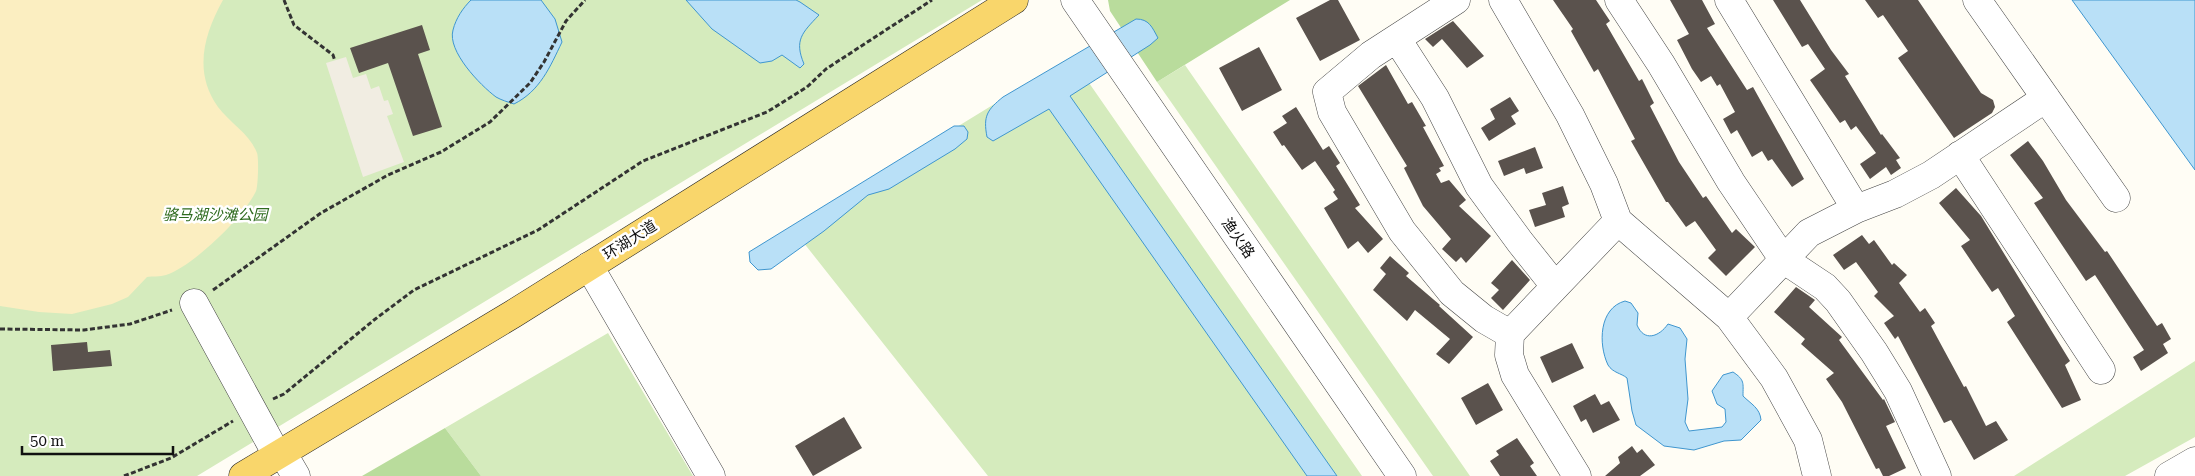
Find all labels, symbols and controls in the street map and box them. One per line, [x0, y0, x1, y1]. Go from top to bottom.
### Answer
park label: 骆马湖沙滩公园 [162, 206, 269, 224]
street label: 渔火路 [1218, 214, 1258, 262]
street label: 环湖大道 [600, 216, 660, 264]
scale bar [22, 424, 174, 456]
text: 50 m [30, 432, 65, 450]

